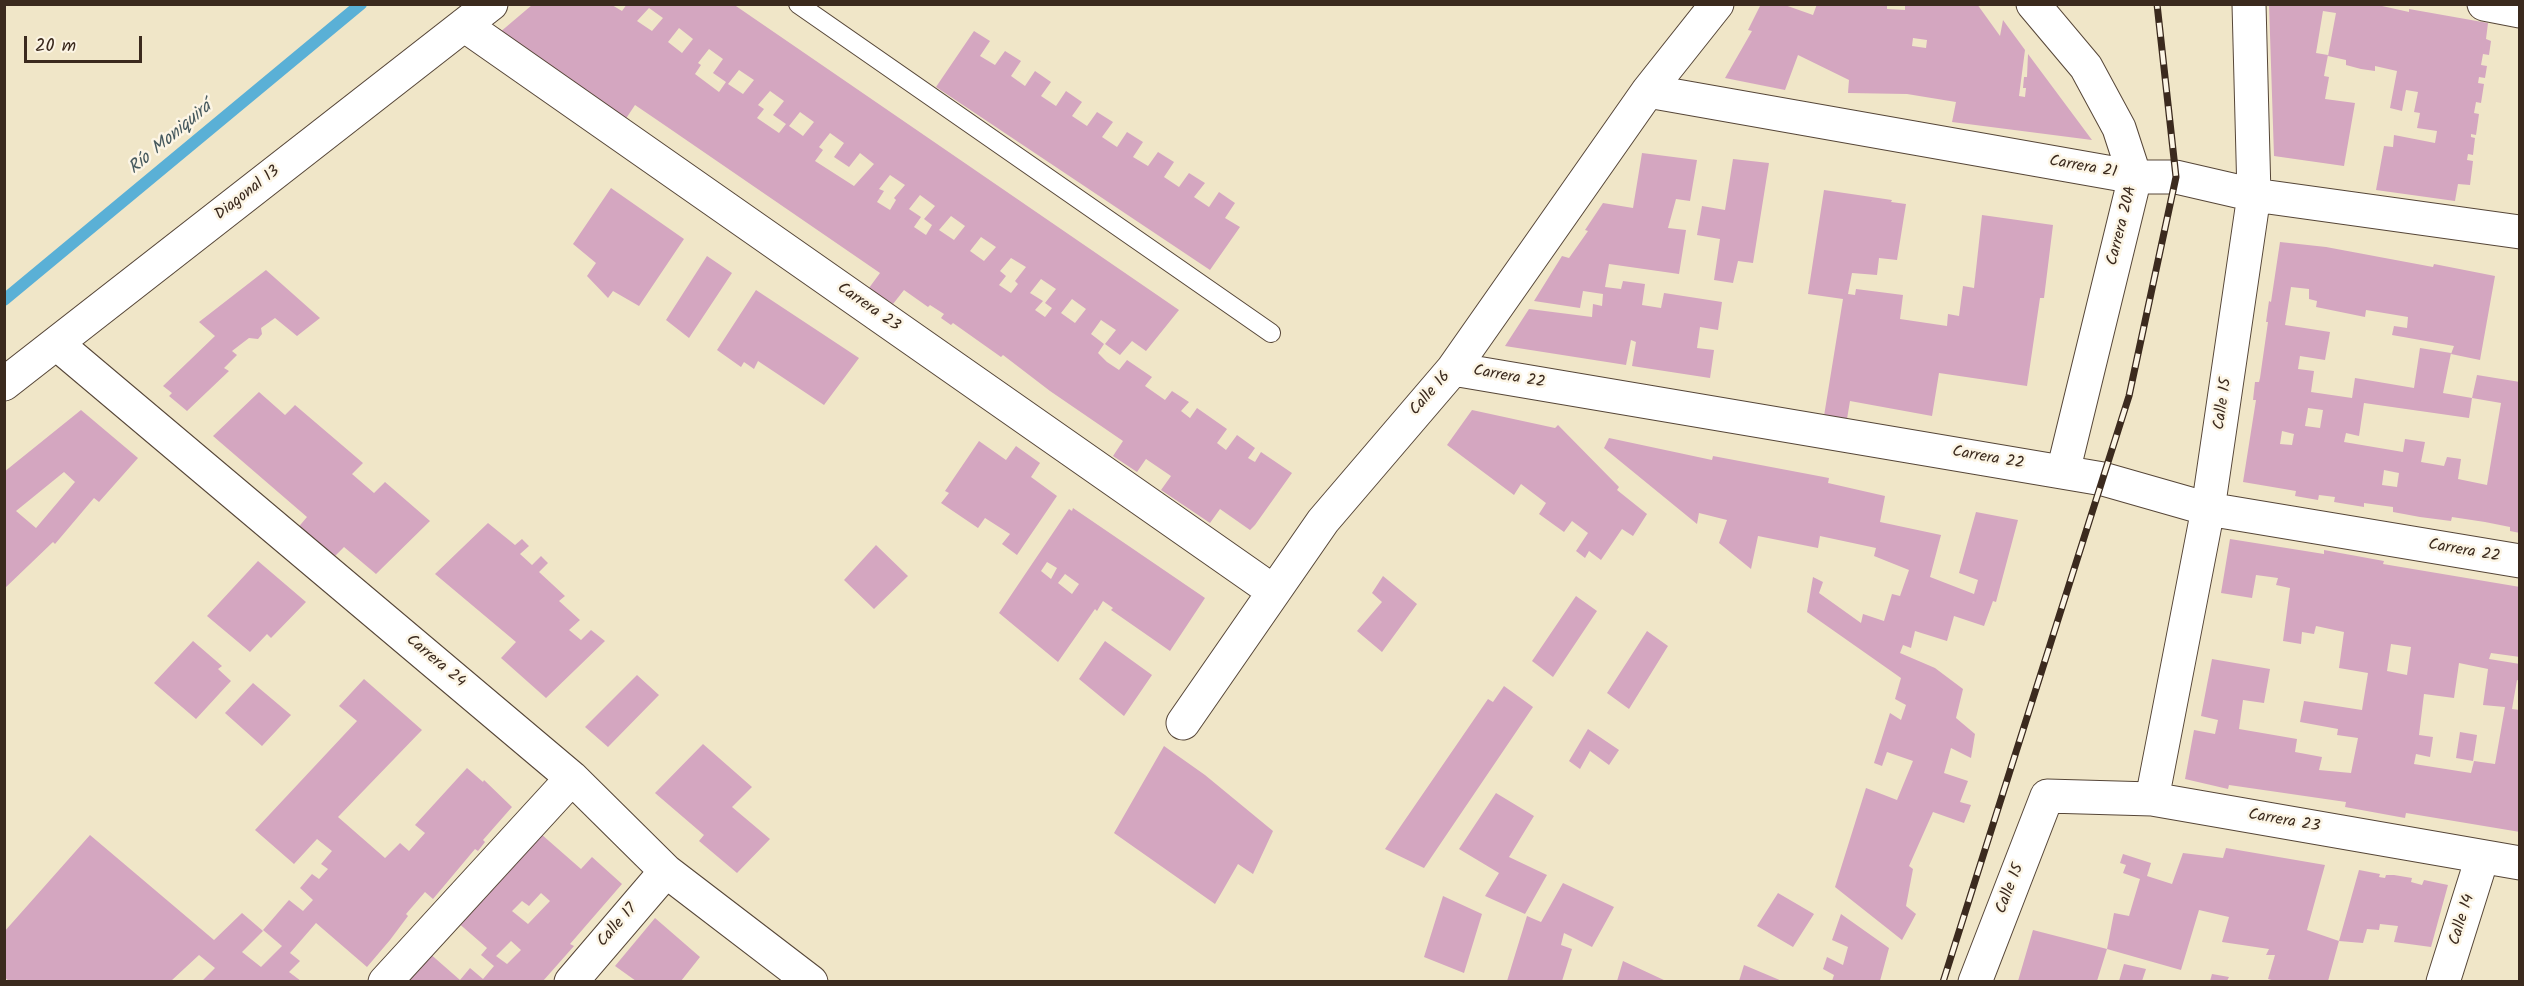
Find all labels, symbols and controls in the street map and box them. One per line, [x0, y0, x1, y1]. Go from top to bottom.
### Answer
scale bar [27, 24, 146, 62]
text: 20 m [35, 32, 76, 61]
water label: Río Moniquirá [125, 98, 217, 180]
street label: Carrera 21 [2048, 153, 2118, 183]
street label: Diagonal 13 [212, 163, 284, 225]
street label: Carrera 20A [2104, 184, 2142, 268]
street label: Carrera 23 [833, 279, 903, 337]
street label: Carrera 22 [1472, 362, 1546, 394]
street label: Calle 16 [1407, 368, 1455, 420]
street label: Calle 15 [2211, 377, 2237, 431]
street label: Carrera 22 [1951, 443, 2025, 475]
street label: Carrera 22 [2427, 536, 2501, 568]
street label: Carrera 24 [401, 631, 469, 693]
street label: Carrera 23 [2247, 806, 2321, 838]
street label: Calle 15 [1993, 861, 2029, 917]
street label: Calle 14 [2446, 892, 2480, 948]
street label: Calle 17 [594, 900, 642, 952]

